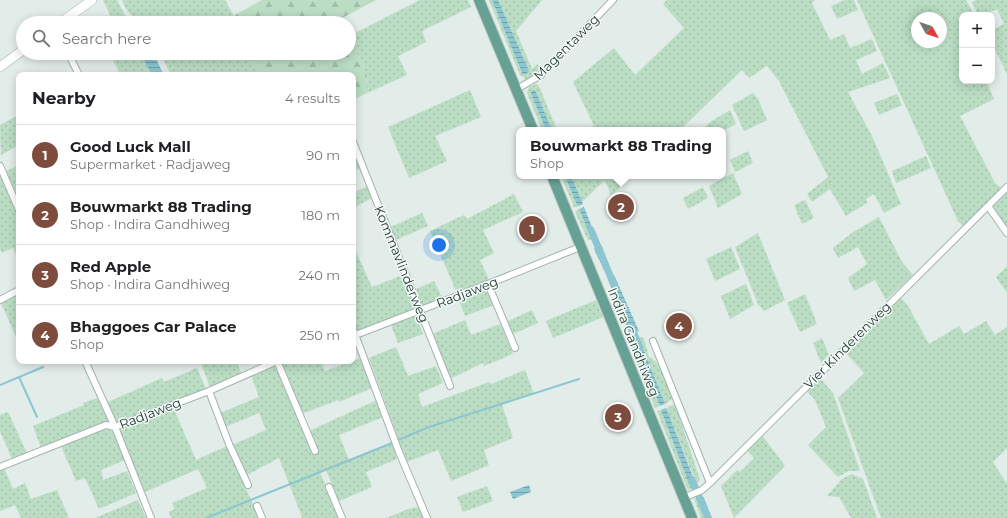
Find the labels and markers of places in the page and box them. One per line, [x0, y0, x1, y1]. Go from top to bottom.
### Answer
pin: 2 [608, 192, 634, 222]
pin: 1 [519, 214, 545, 244]
pin: 4 [666, 311, 692, 341]
pin: 3 [605, 402, 631, 432]

